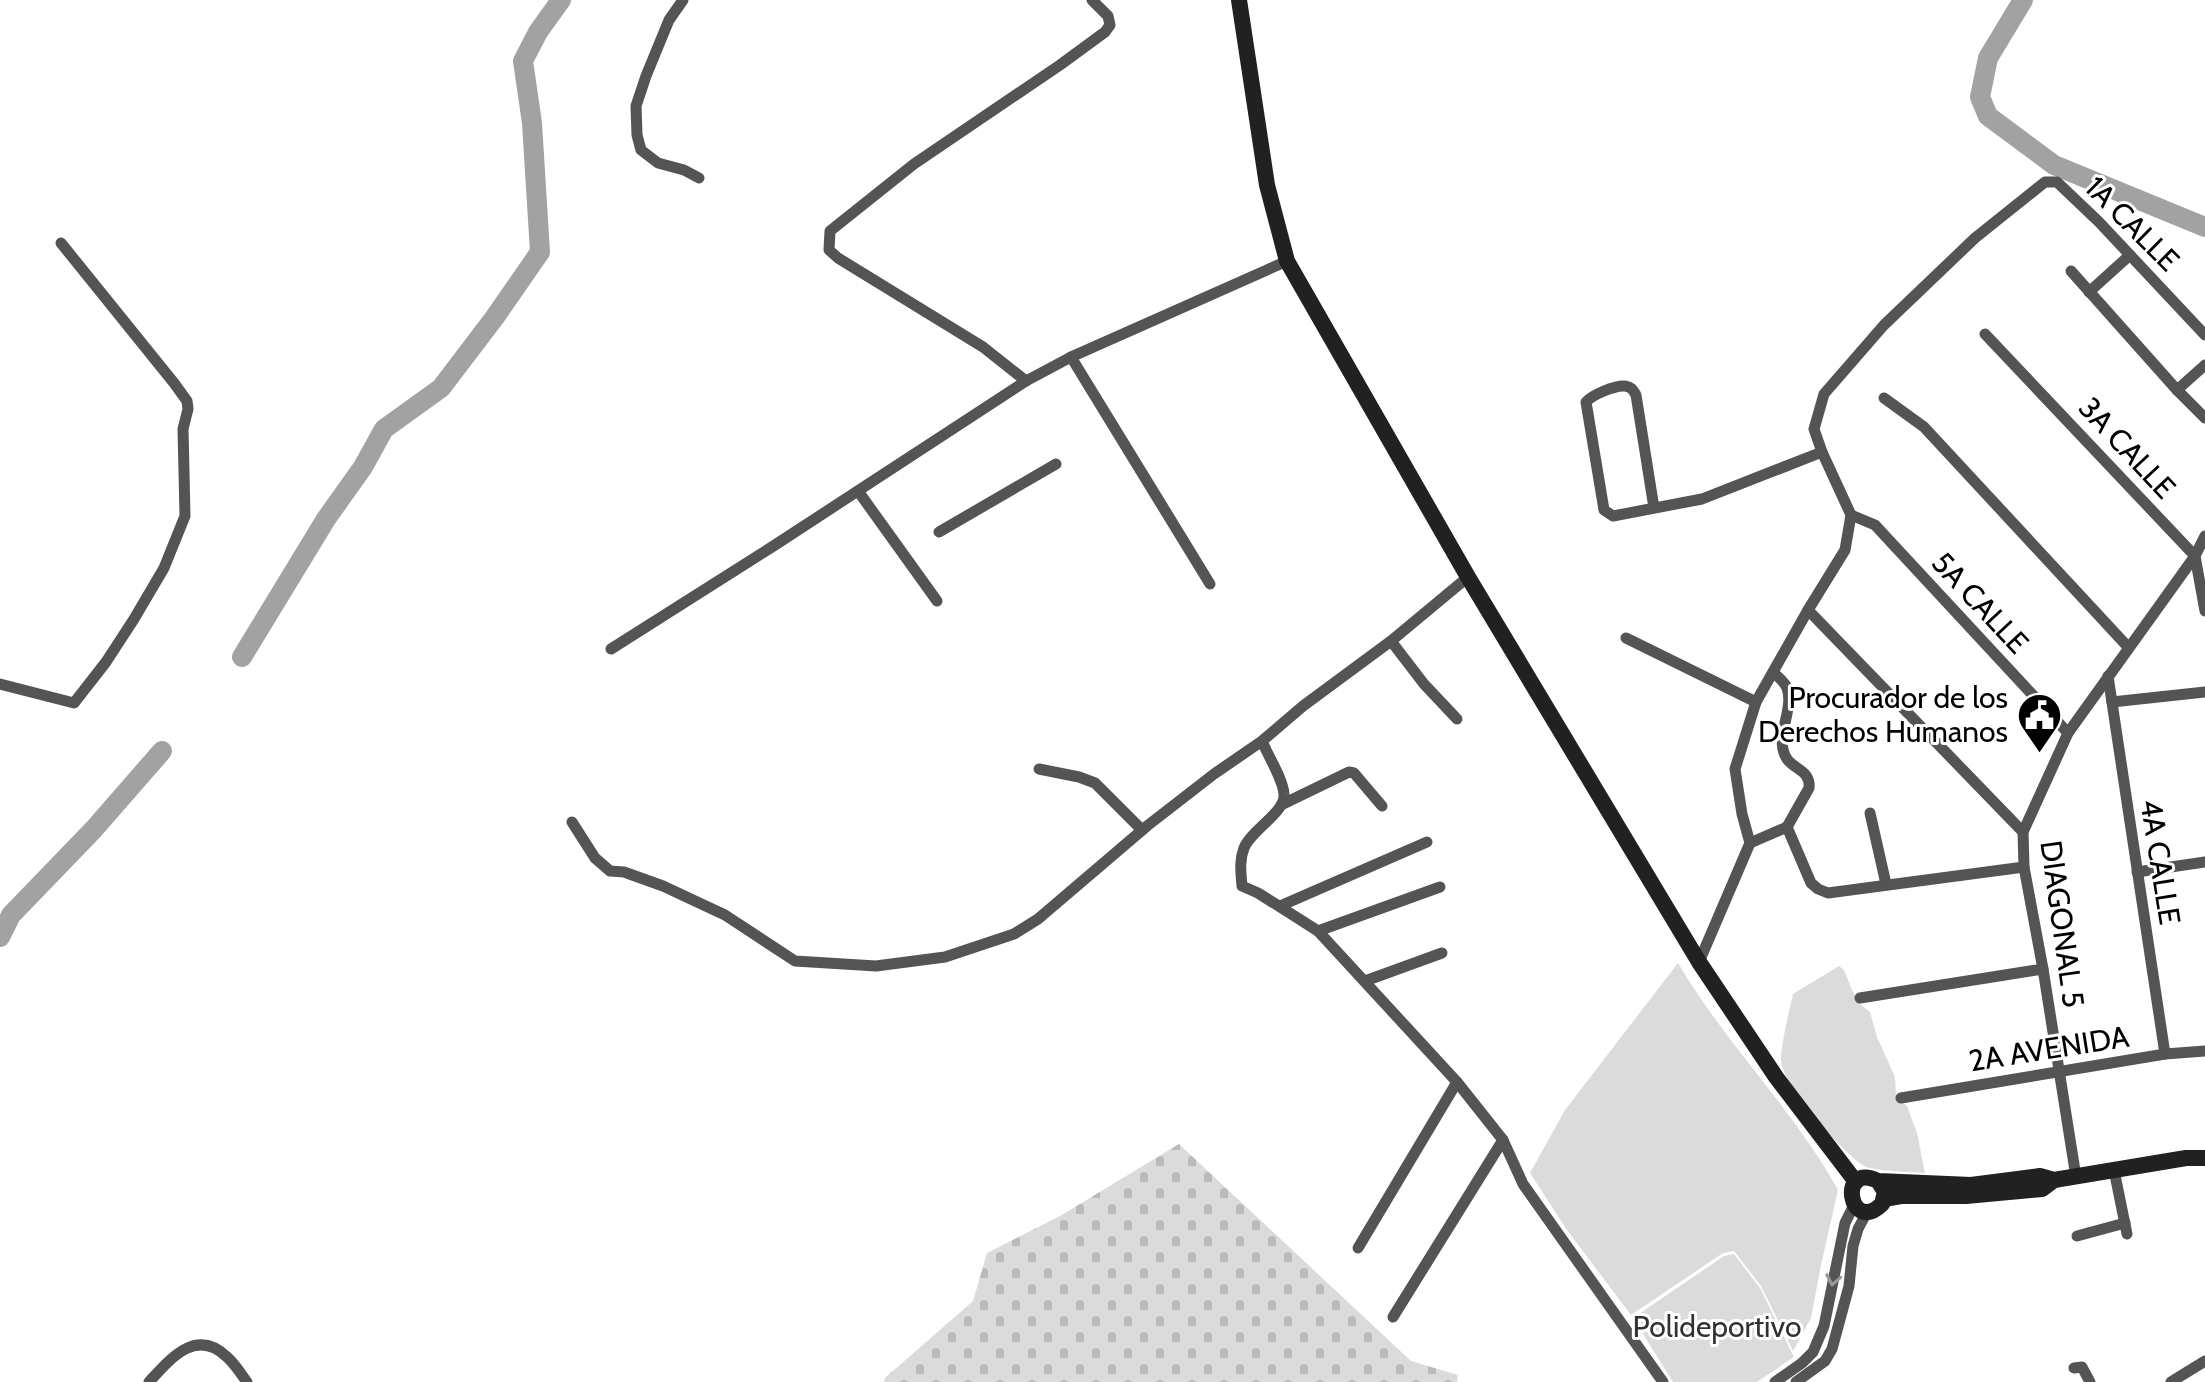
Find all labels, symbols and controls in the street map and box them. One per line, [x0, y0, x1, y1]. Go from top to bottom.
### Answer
street label: 1A CALLE [2077, 169, 2187, 279]
street label: 3A CALLE [2071, 389, 2184, 506]
street label: 5A CALLE [1924, 544, 2037, 661]
place label: Procurador de los Derechos Humanos [1758, 679, 2008, 750]
public building icon: Procurador de los Derechos Humanos [2015, 691, 2063, 754]
street label: 4A CALLE [2132, 797, 2189, 927]
street label: DIAGONAL 5 [2032, 838, 2093, 1010]
street label: 2A AVENIDA [1966, 1018, 2132, 1079]
one-way arrow [1826, 1273, 1843, 1286]
park label: Polideportivo [1633, 1308, 1801, 1345]

